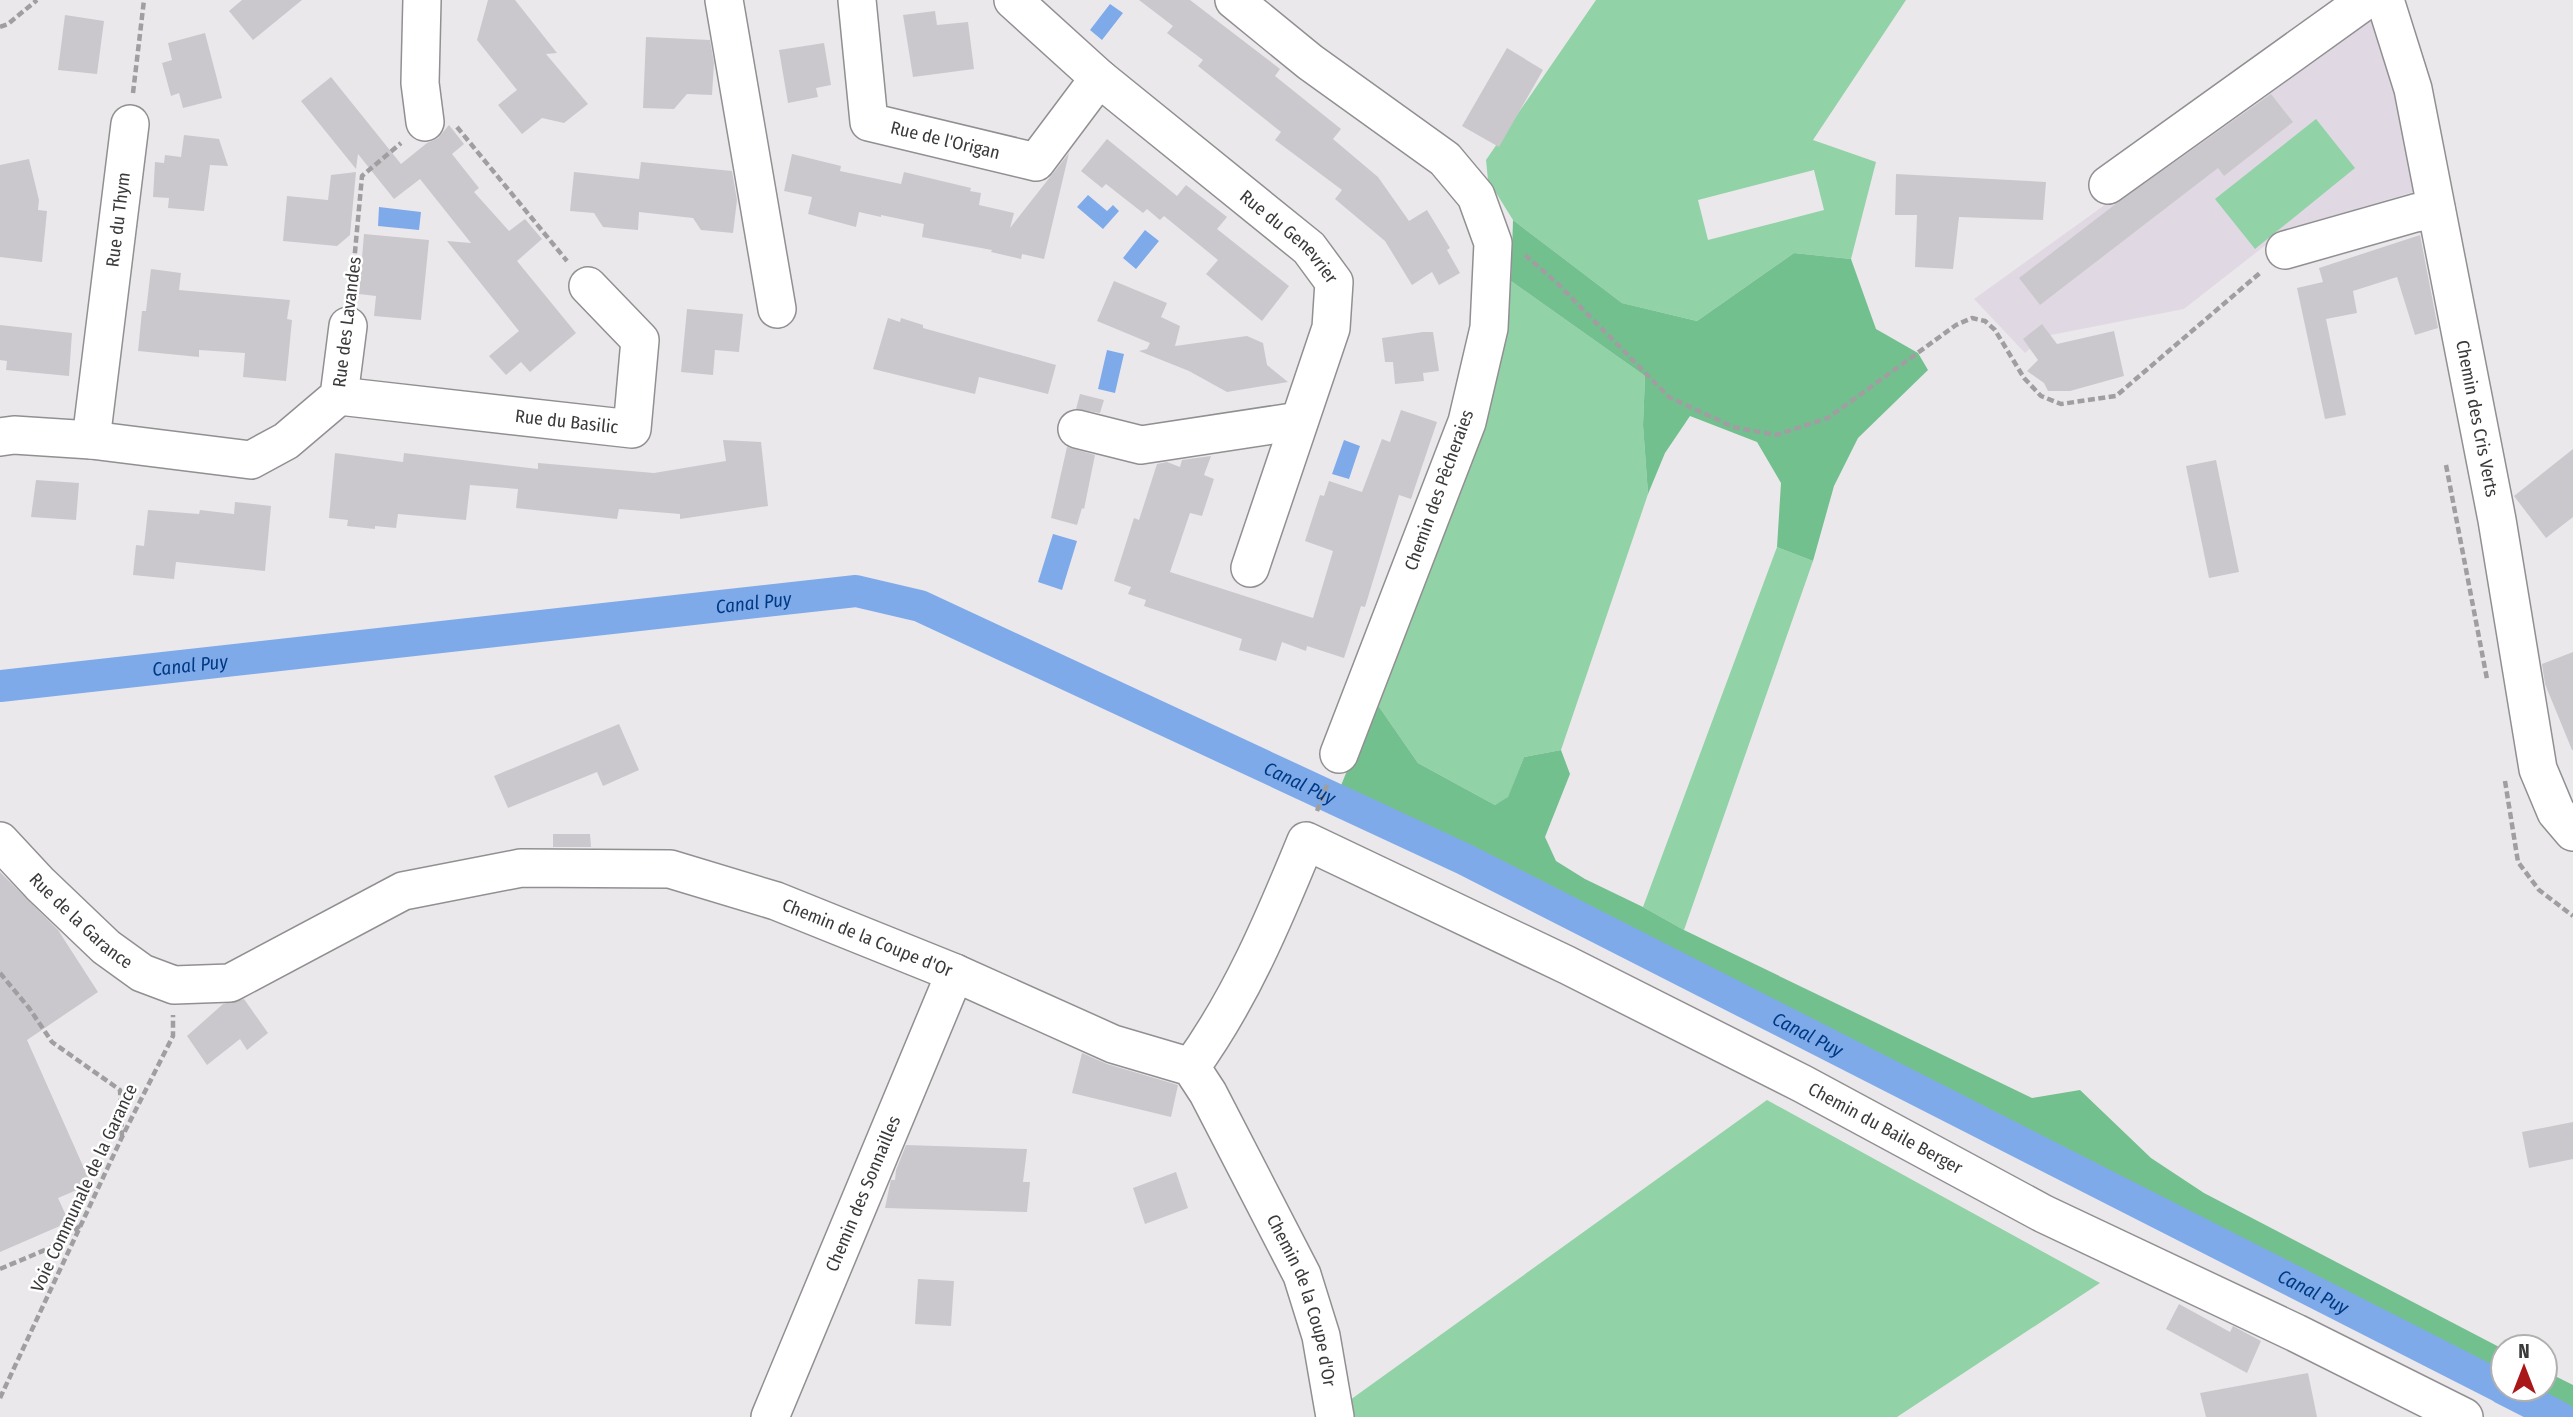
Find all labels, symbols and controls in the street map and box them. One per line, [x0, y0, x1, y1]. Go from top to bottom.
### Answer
street label: Rue de l'Origan [888, 117, 1002, 164]
street label: Rue du Thym [101, 171, 135, 268]
street label: Rue du Genevrier [1235, 185, 1343, 288]
street label: Rue des Lavandes [328, 255, 366, 389]
street label: Chemin des Cris Verts [2451, 338, 2503, 499]
street label: Rue du Basilic [514, 405, 620, 438]
street label: Chemin des Pêcheraies [1400, 406, 1478, 573]
water label: Canal Puy [714, 587, 793, 618]
water label: Canal Puy [151, 650, 229, 681]
water label: Canal Puy [1260, 757, 1339, 810]
street label: Rue de la Garance [25, 869, 137, 974]
street label: Chemin de la Coupe d'Or [779, 894, 956, 982]
water label: Canal Puy [1769, 1007, 1847, 1062]
street label: Chemin du Baile Berger [1804, 1078, 1967, 1179]
street label: Voie Communale de la Garance [26, 1080, 142, 1296]
street label: Chemin des Sonnailles [821, 1112, 905, 1275]
street label: Chemin de la Coupe d'Or [1262, 1211, 1341, 1389]
water label: Canal Puy [2274, 1264, 2353, 1320]
north arrow [2489, 1333, 2559, 1403]
text: N [2518, 1340, 2530, 1363]

